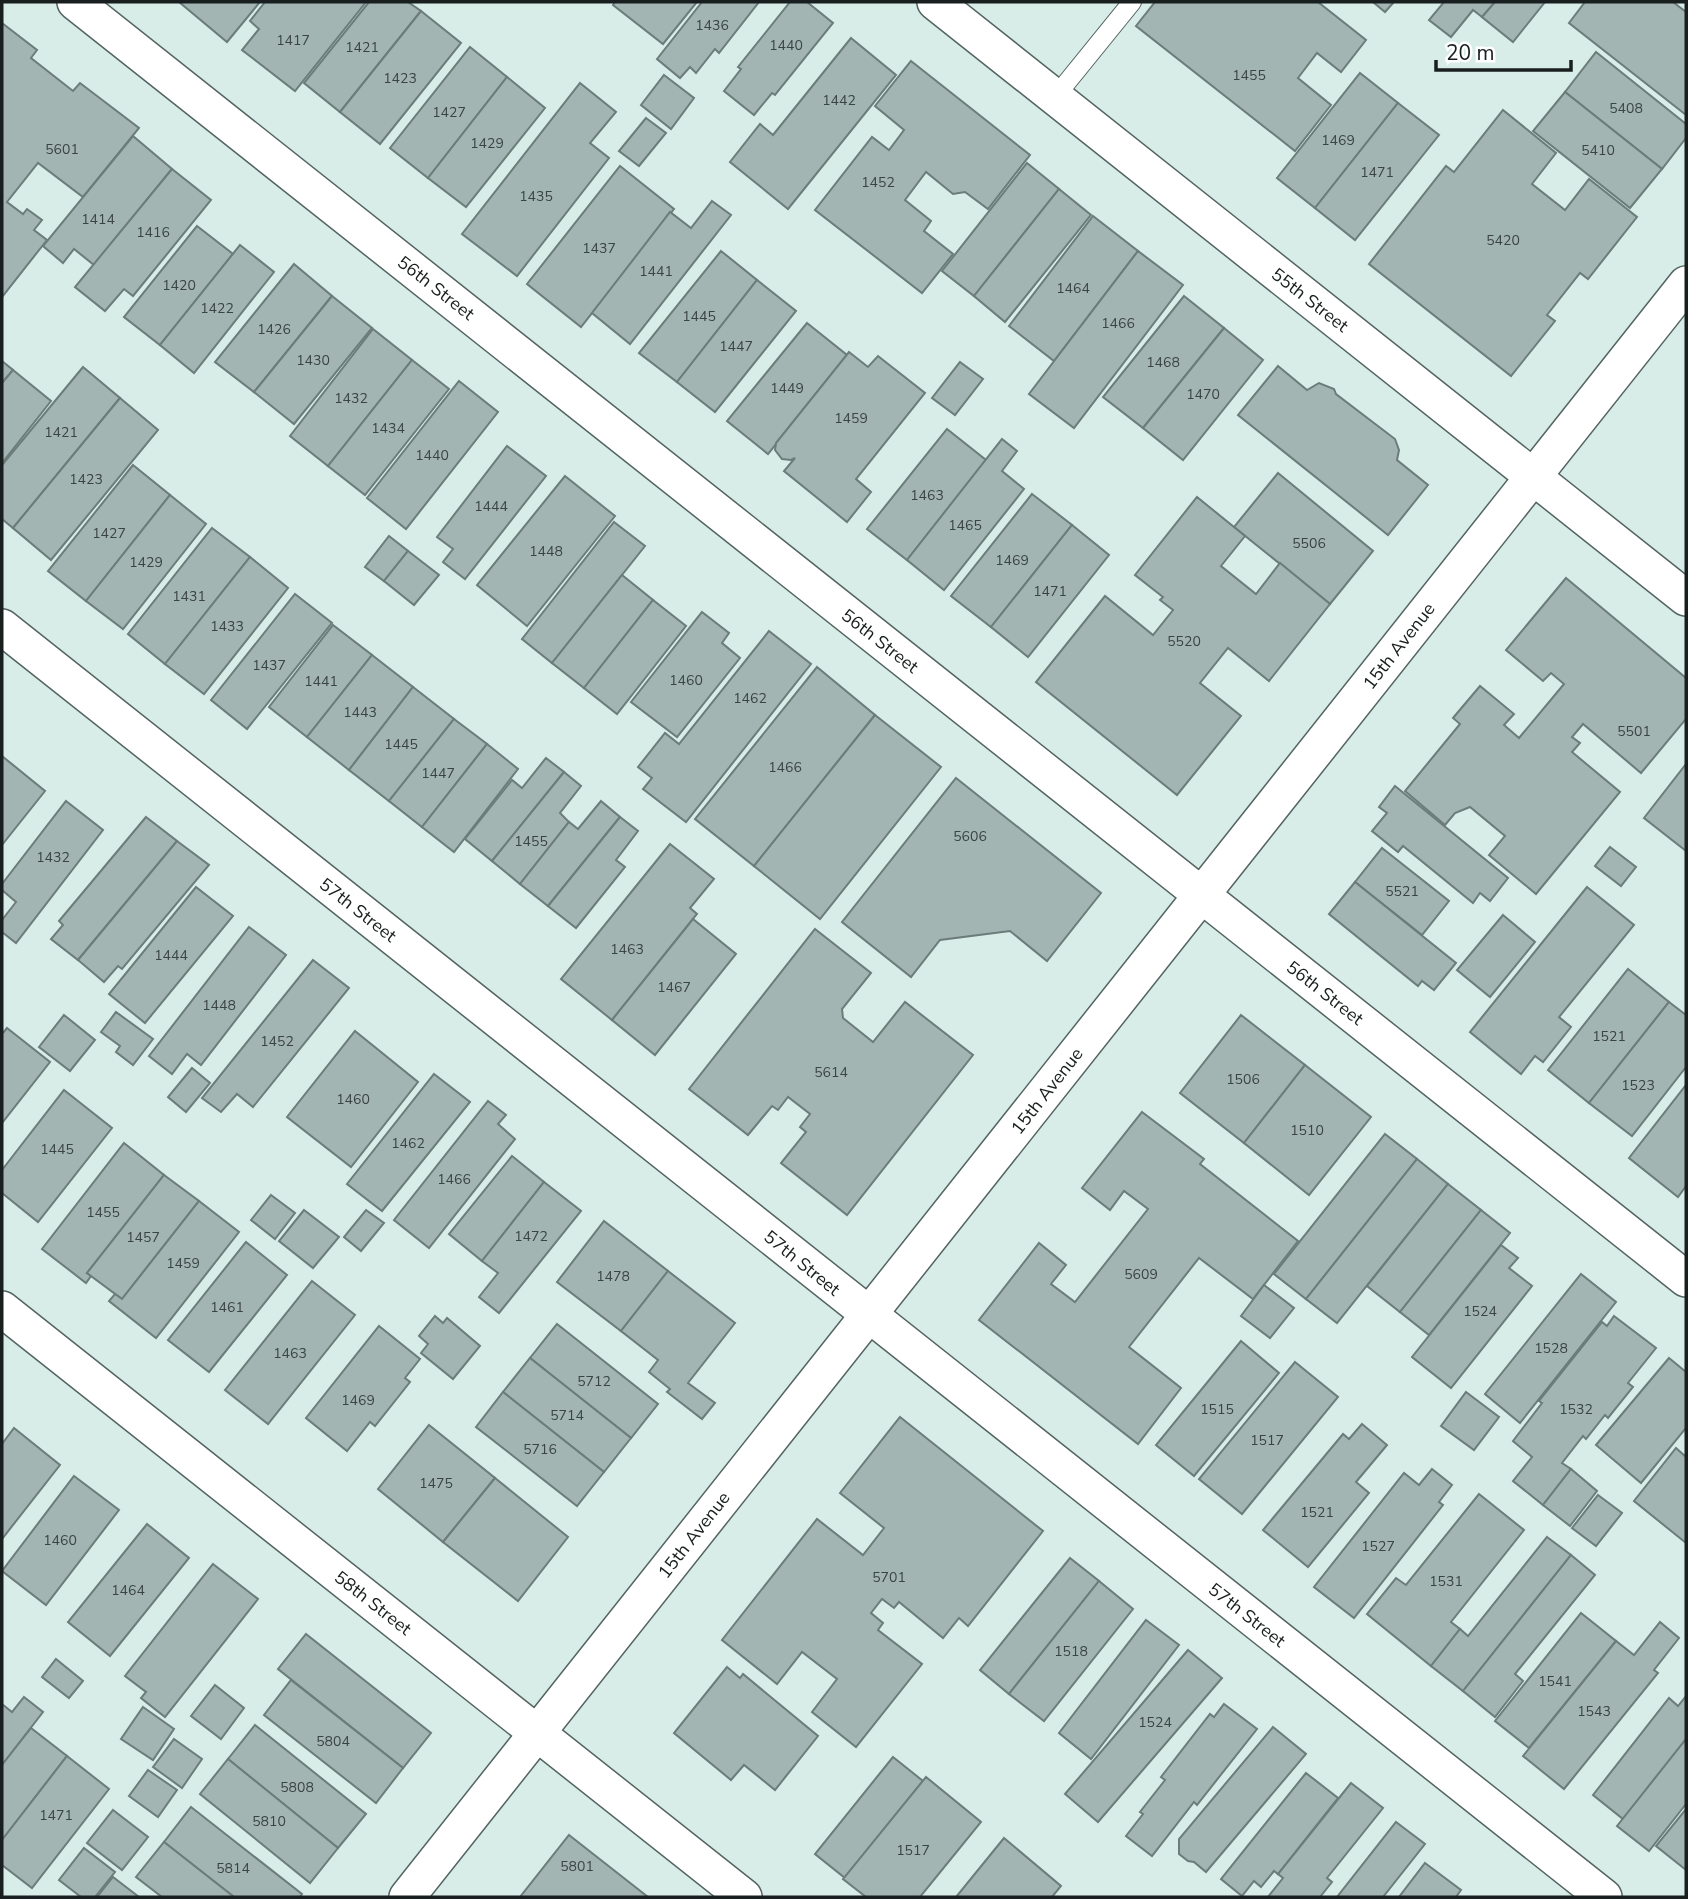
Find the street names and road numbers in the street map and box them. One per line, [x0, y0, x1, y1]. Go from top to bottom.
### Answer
street label: 56th Street [392, 250, 480, 326]
street label: 55th Street [1266, 262, 1354, 338]
street label: 15th Avenue [1358, 598, 1440, 694]
street label: 56th Street [836, 603, 924, 679]
street label: 57th Street [314, 872, 402, 948]
street label: 56th Street [1281, 955, 1369, 1031]
street label: 15th Avenue [1006, 1043, 1088, 1139]
street label: 57th Street [759, 1225, 846, 1302]
street label: 15th Avenue [653, 1487, 735, 1583]
street label: 58th Street [329, 1565, 417, 1641]
street label: 57th Street [1203, 1577, 1291, 1653]

